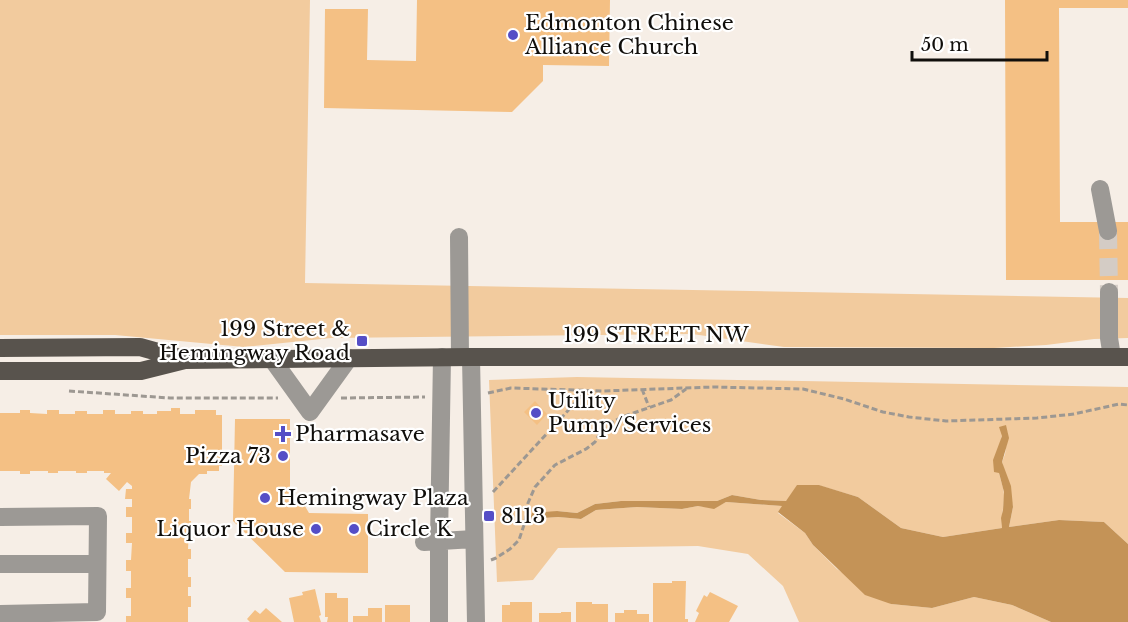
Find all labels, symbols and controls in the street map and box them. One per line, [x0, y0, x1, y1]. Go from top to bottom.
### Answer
place label: Edmonton Chinese Alliance Church [524, 10, 734, 60]
scale bar [912, 24, 1047, 62]
marker: Edmonton Chinese Alliance Church [506, 28, 520, 42]
text: 50 m [921, 34, 969, 56]
place label: 199 Street & Hemingway Road [159, 316, 350, 366]
street label: 199 STREET NW [563, 322, 749, 348]
marker: 199 Street & Hemingway Road [355, 334, 369, 348]
place label: Utility Pump/Services [548, 388, 711, 438]
marker: Utility Pump/Services [529, 406, 543, 420]
place label: Pharmasave [295, 421, 425, 447]
marker: Pharmasave [276, 427, 290, 441]
place label: Pizza 73 [185, 443, 271, 469]
marker: Pizza 73 [276, 449, 290, 463]
place label: Hemingway Plaza [277, 485, 469, 511]
marker: Hemingway Plaza [258, 491, 272, 505]
place label: 8113 [501, 503, 545, 529]
marker: 8113 [482, 509, 496, 523]
place label: Liquor House [156, 516, 304, 542]
place label: Circle K [366, 516, 453, 542]
marker: Liquor House [309, 522, 323, 536]
marker: Circle K [347, 522, 361, 536]

